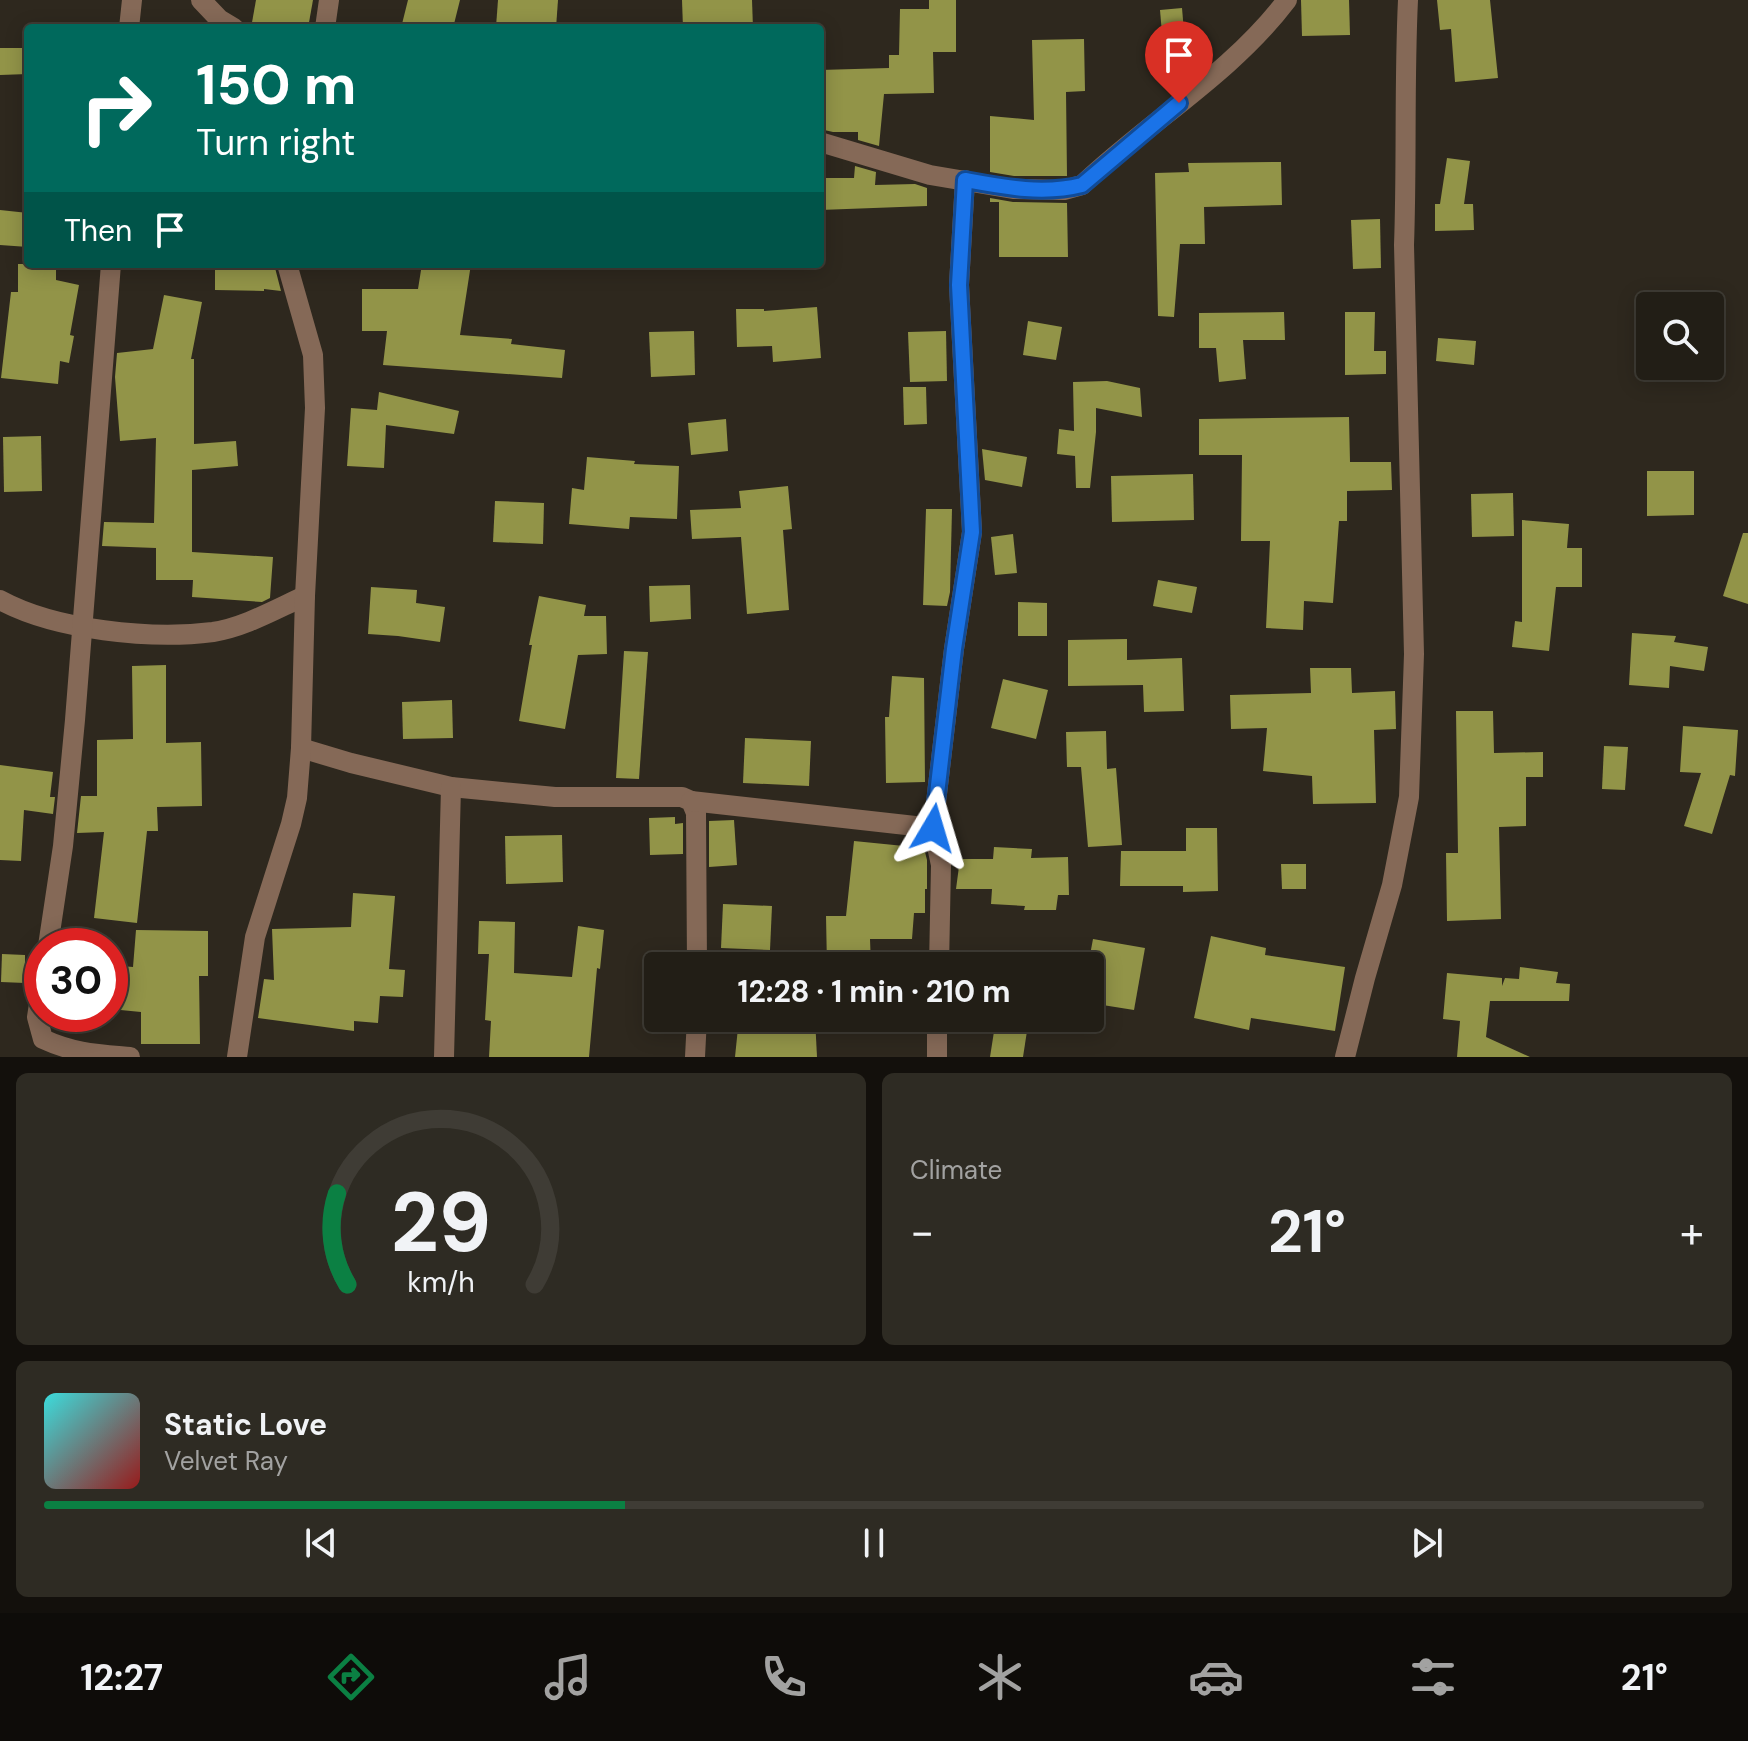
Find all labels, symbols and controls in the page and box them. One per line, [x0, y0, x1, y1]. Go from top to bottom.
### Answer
pin [1145, 21, 1213, 103]
icon: arrive [1157, 33, 1201, 77]
text: 150 m [196, 48, 357, 121]
icon: right [64, 56, 168, 160]
text: Turn right [196, 119, 355, 166]
icon: arrive [148, 208, 192, 252]
text: Then [64, 211, 132, 250]
map controls [1636, 292, 1724, 380]
button: search [1636, 292, 1724, 380]
position arrow [891, 786, 975, 870]
speed limit sign: 30 [24, 928, 128, 1032]
text: 12:28 · 1 min · 210 m [738, 972, 1010, 1011]
text: Climate [910, 1153, 1002, 1187]
text: 29 [391, 1168, 491, 1277]
text: 21° [1268, 1192, 1346, 1271]
text: − [910, 1203, 934, 1261]
text: + [1680, 1203, 1704, 1261]
text: km/h [407, 1264, 475, 1301]
text: Static Love [164, 1405, 327, 1444]
text: Velvet Ray [164, 1444, 288, 1478]
icon: previous [299, 1521, 343, 1565]
icon: pause [852, 1521, 896, 1565]
icon: next [1405, 1521, 1449, 1565]
icon: directions [323, 1649, 379, 1705]
icon: music [540, 1649, 596, 1705]
icon: phone [756, 1649, 812, 1705]
icon: climate [972, 1649, 1028, 1705]
icon: car [1188, 1649, 1244, 1705]
icon: filters [1405, 1649, 1461, 1705]
text: 12:27 [80, 1654, 163, 1701]
text: 21° [1621, 1654, 1668, 1701]

